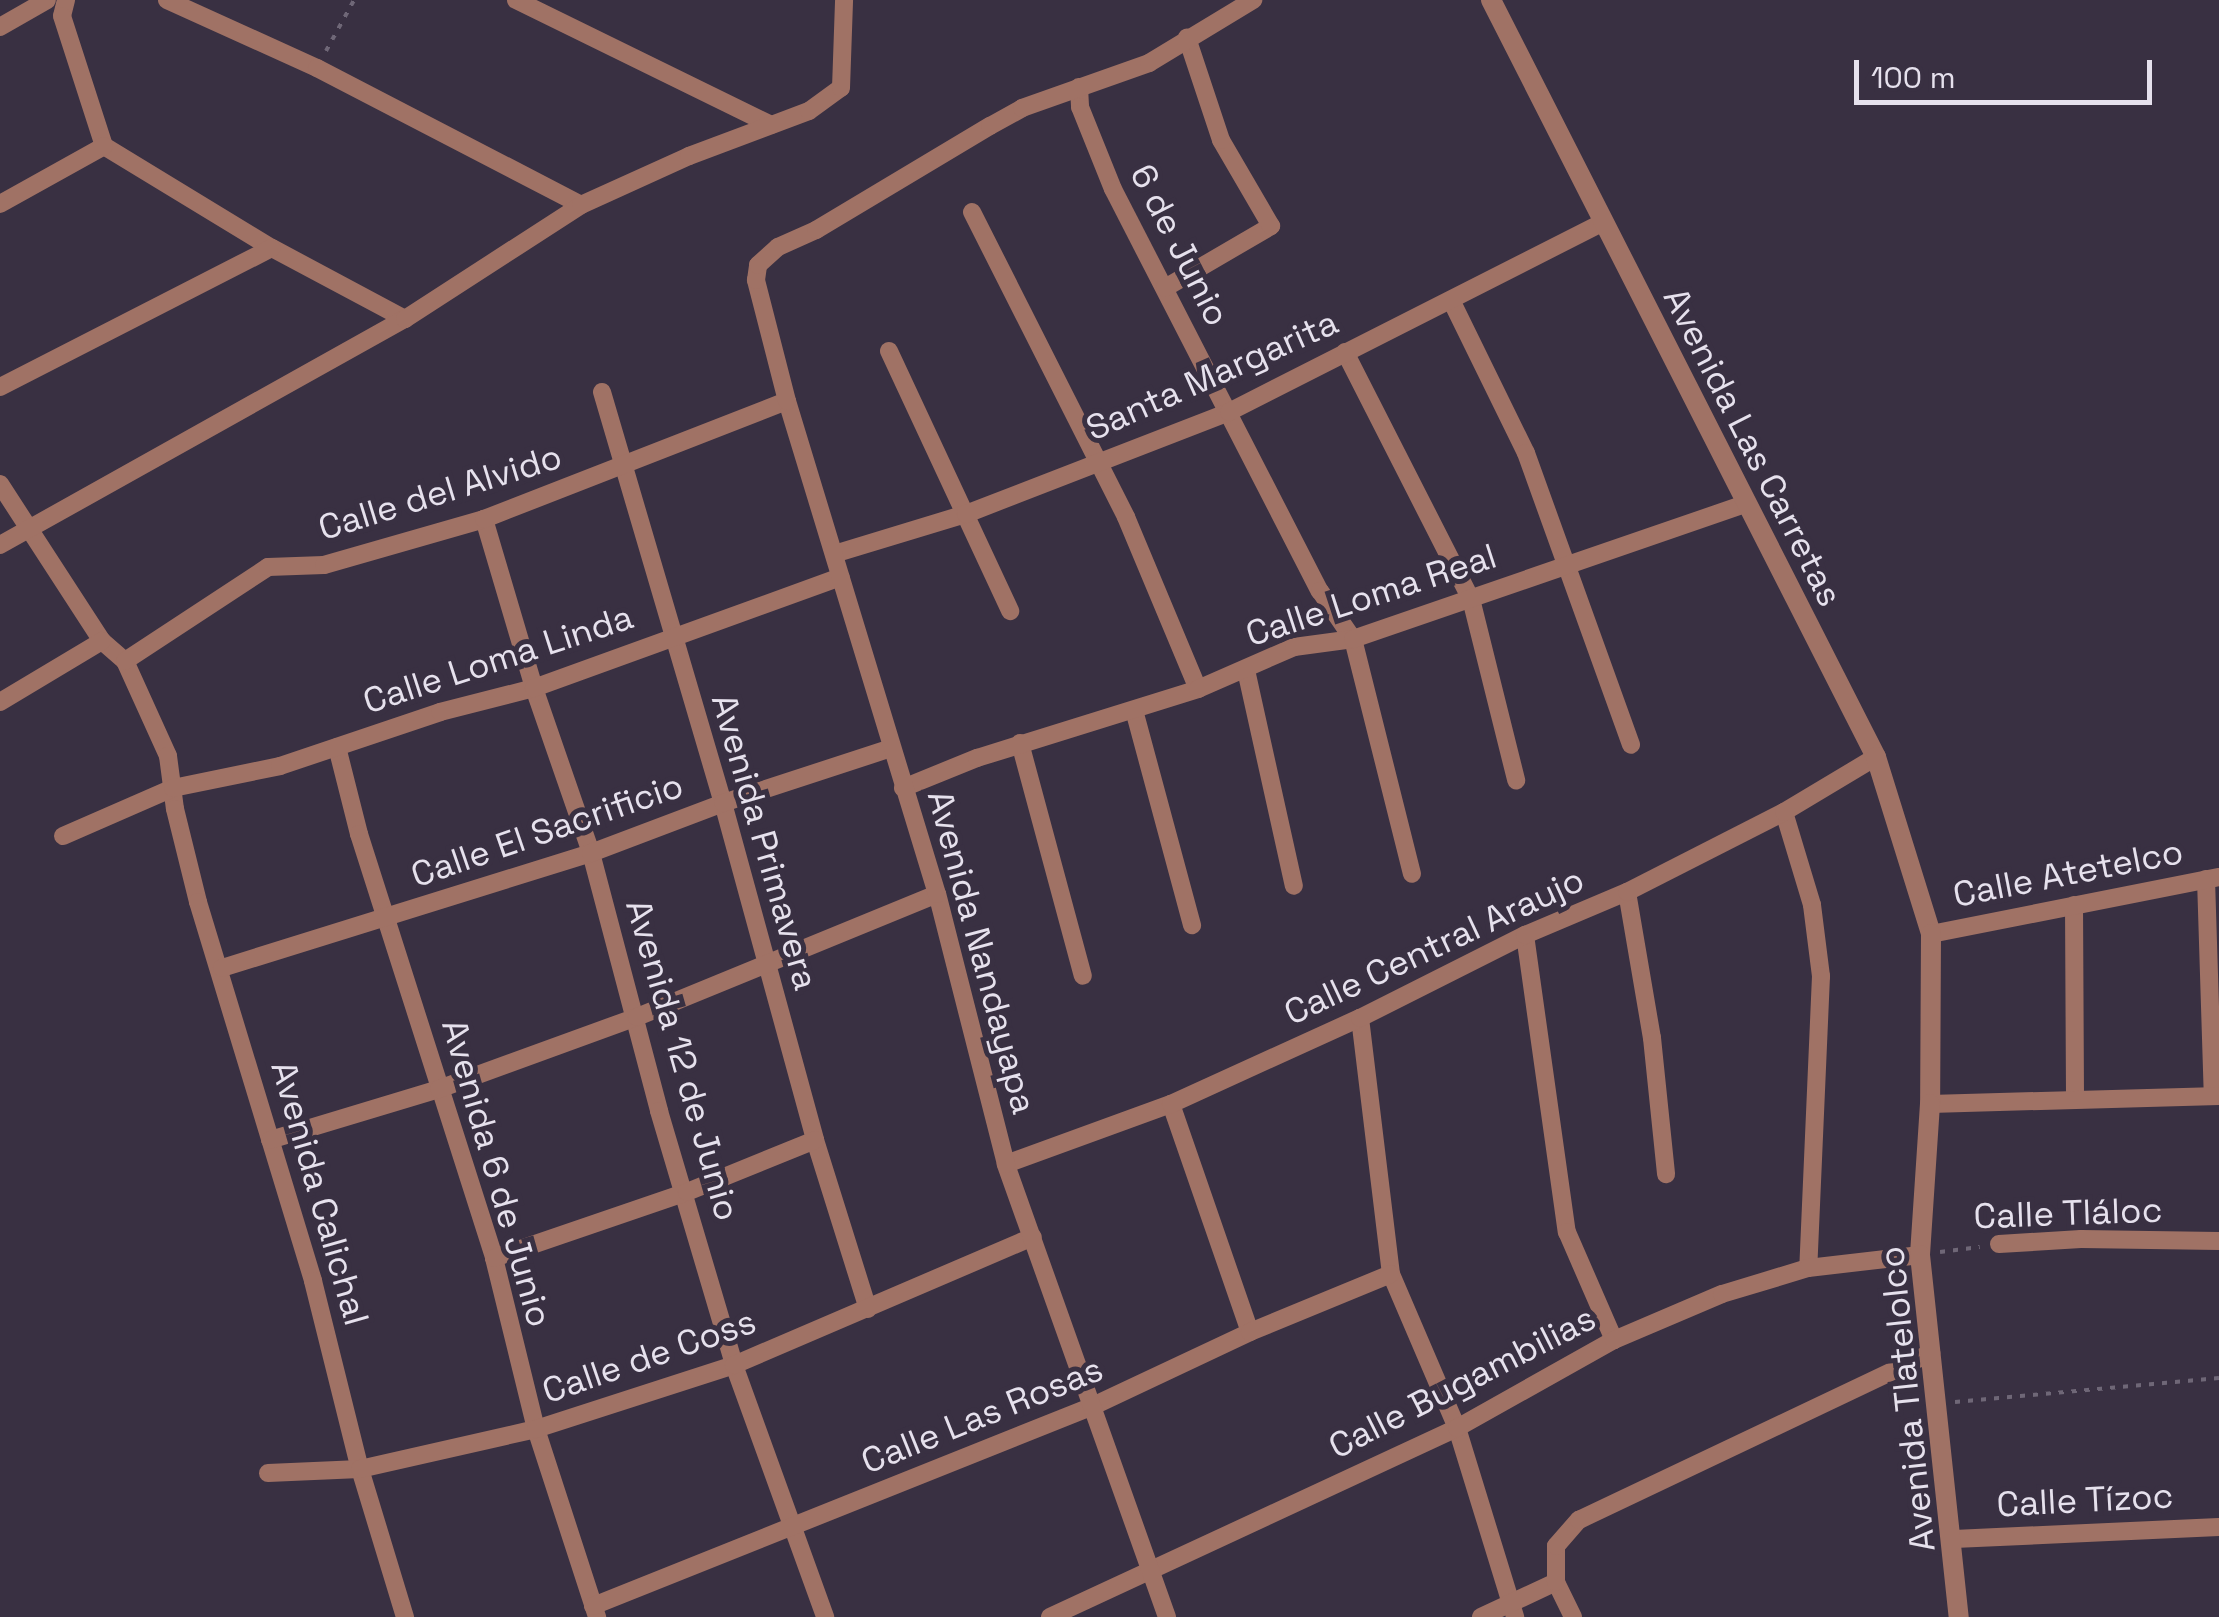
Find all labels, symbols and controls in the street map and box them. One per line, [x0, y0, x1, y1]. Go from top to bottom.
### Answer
scale bar [1859, 40, 2156, 102]
text: 100 m [1871, 58, 1956, 97]
street label: 6 de Junio [1121, 157, 1239, 333]
street label: Avenida Las Carretas [1655, 281, 1851, 613]
street label: Santa Margarita [1080, 301, 1344, 449]
street label: Calle del Alvido [313, 435, 567, 549]
street label: Calle Loma Real [1240, 535, 1502, 655]
street label: Calle Loma Linda [358, 596, 638, 722]
street label: Avenida Primavera [703, 689, 827, 995]
street label: Calle El Sacrificio [405, 764, 689, 896]
street label: Avenida Nandayapa [919, 786, 1045, 1118]
street label: Calle Atetelco [1949, 830, 2187, 916]
street label: Calle Central Araujo [1277, 858, 1591, 1034]
street label: Avenida 12 de Junio [617, 895, 749, 1225]
street label: Avenida 6 de Junio [433, 1015, 561, 1331]
street label: Avenida Calichal [262, 1056, 378, 1330]
street label: Calle Tláloc [1972, 1189, 2164, 1237]
street label: Avenida Tlatelolco [1870, 1244, 1944, 1554]
street label: Calle Bugambilias [1322, 1297, 1602, 1467]
street label: Calle de Coss [537, 1300, 761, 1412]
street label: Calle Las Rosas [855, 1347, 1109, 1483]
street label: Calle Tízoc [1995, 1474, 2175, 1526]

